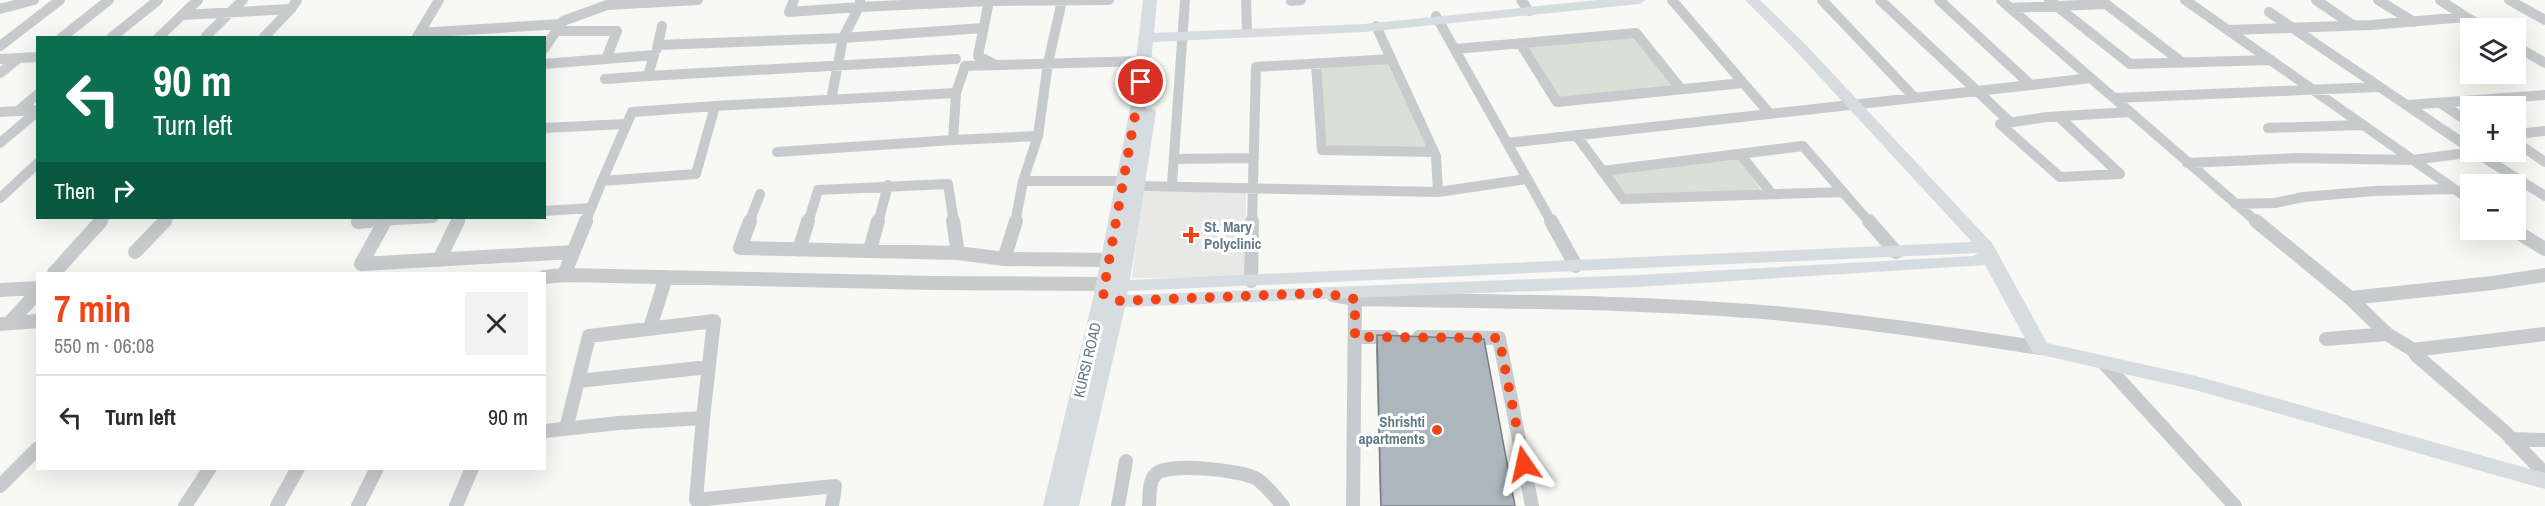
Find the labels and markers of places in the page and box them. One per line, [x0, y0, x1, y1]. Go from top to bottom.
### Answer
pin [1115, 56, 1166, 107]
place label: St. Mary Polyclinic [1204, 216, 1262, 254]
marker: St. Mary Polyclinic [1182, 226, 1200, 244]
place label: Shrishti apartments [1359, 411, 1425, 449]
marker: Shrishti apartments [1430, 423, 1444, 437]

